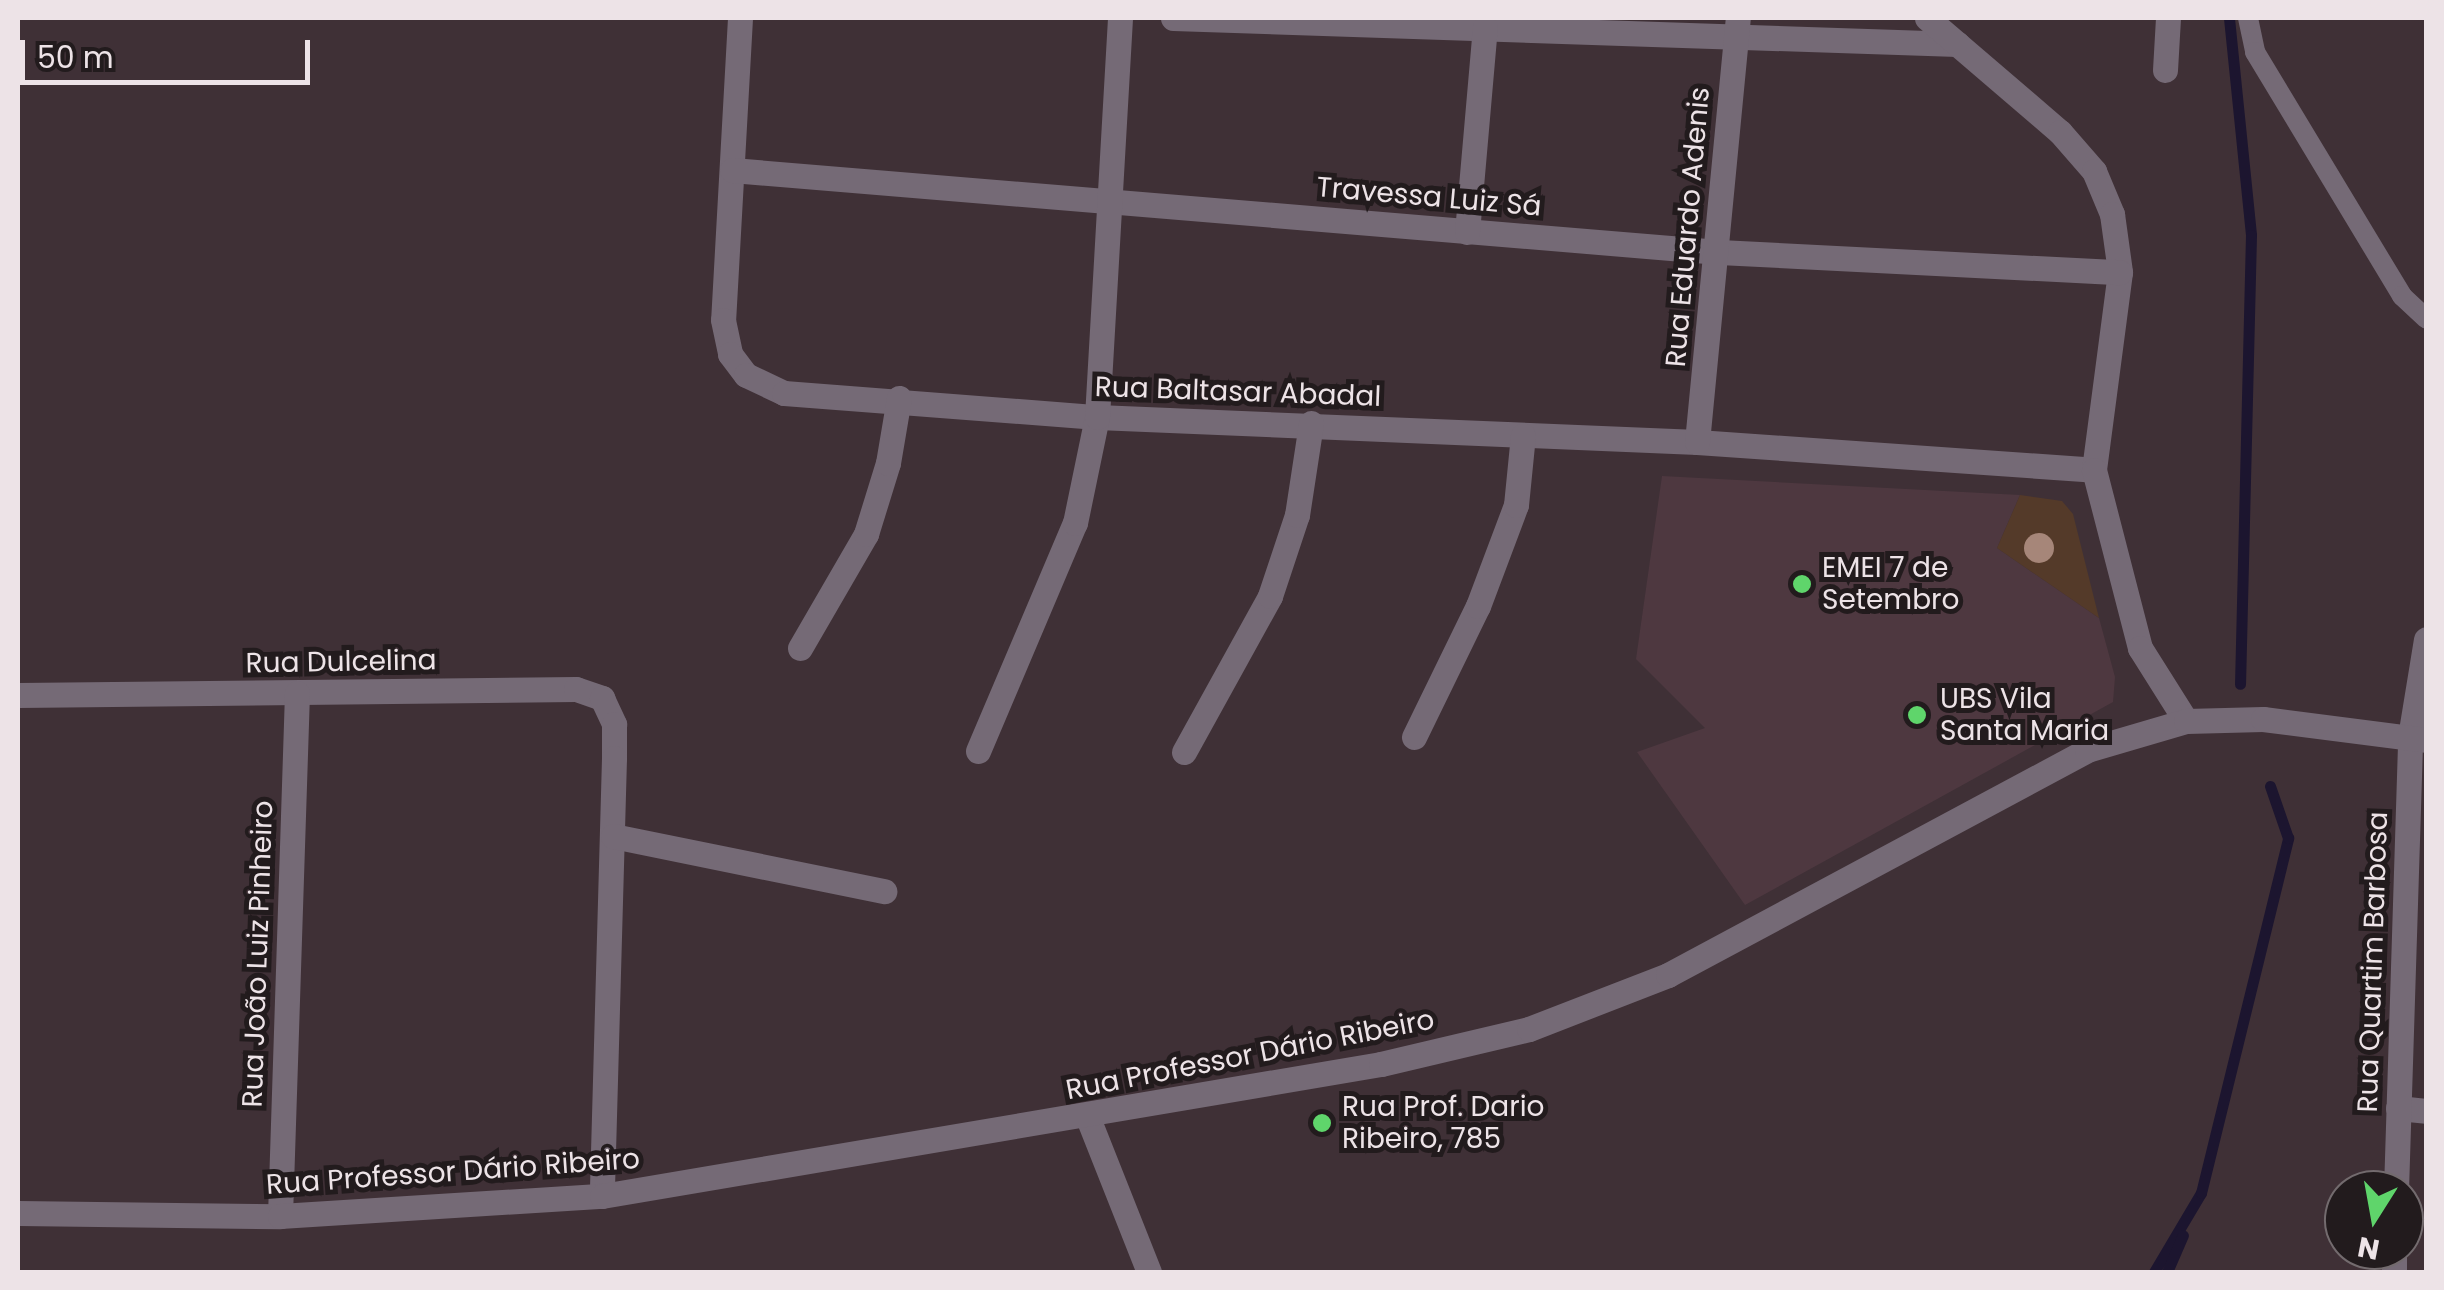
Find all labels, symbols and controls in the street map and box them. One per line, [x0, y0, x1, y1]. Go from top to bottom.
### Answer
scale bar [25, 20, 315, 82]
text: 50 m [37, 36, 114, 79]
street label: Rua Eduardo Adenis [1659, 86, 1717, 368]
street label: Travessa Luiz Sá [1315, 170, 1543, 224]
street label: Rua Baltasar Abadal [1094, 370, 1382, 414]
place label: EMEI 7 de Setembro [1822, 551, 1959, 617]
marker: EMEI 7 de Setembro [1791, 573, 1813, 595]
street label: Rua Dulcelina [245, 644, 437, 680]
place label: UBS Vila Santa Maria [1940, 682, 2109, 748]
marker: UBS Vila Santa Maria [1904, 702, 1930, 728]
street label: Rua João Luiz Pinheiro [236, 800, 280, 1108]
street label: Rua Quartim Barbosa [2351, 811, 2395, 1113]
street label: Rua Professor Dário Ribeiro [1063, 1003, 1437, 1107]
place label: Rua Prof. Dario Ribeiro, 785 [1342, 1090, 1544, 1156]
marker: Rua Prof. Dario Ribeiro, 785 [1311, 1112, 1333, 1134]
street label: Rua Professor Dário Ribeiro [265, 1142, 641, 1202]
north arrow [2324, 1170, 2424, 1270]
text: N [2355, 1227, 2383, 1269]

